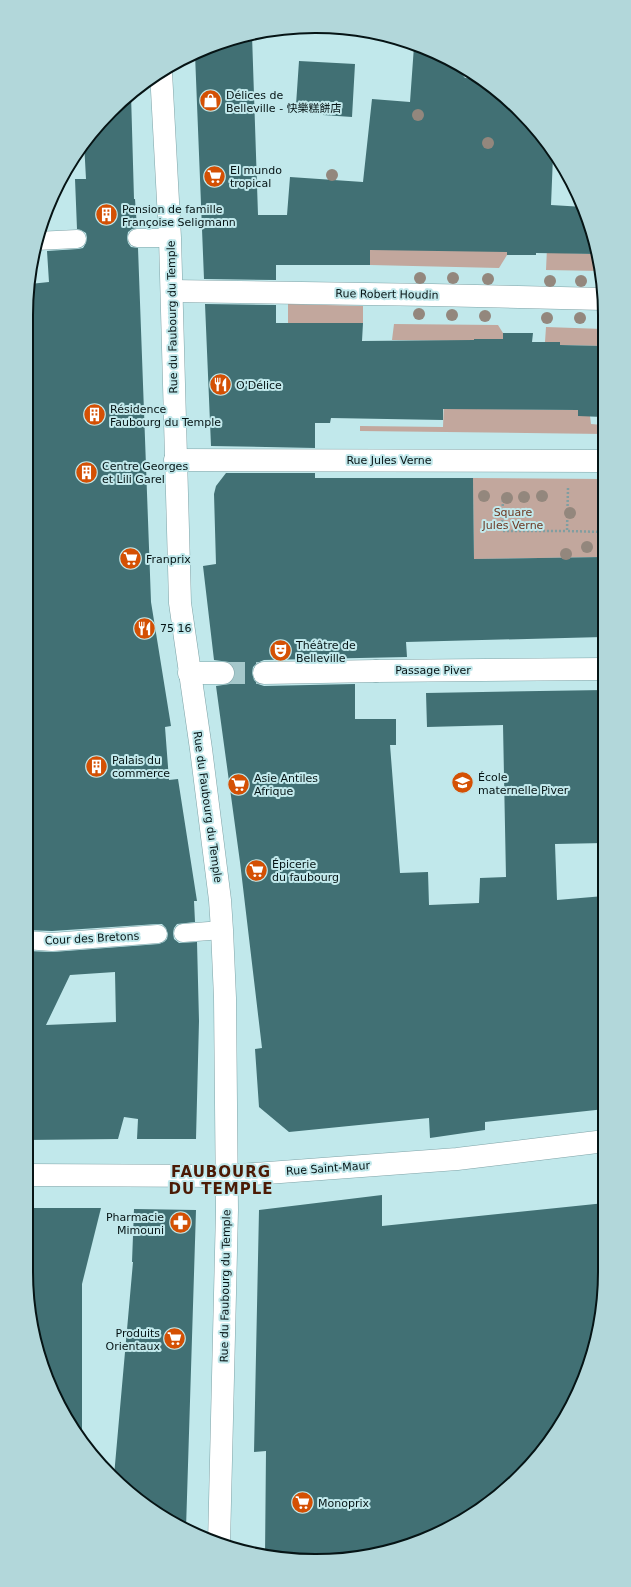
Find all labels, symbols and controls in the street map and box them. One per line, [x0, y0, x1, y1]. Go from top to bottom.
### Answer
shop icon: Délices de Belleville - 快樂糕餅店 [198, 88, 224, 114]
place label: Délices de Belleville - 快樂糕餅店 [226, 89, 342, 115]
supermarket icon: El mundo tropical [201, 163, 227, 189]
place label: El mundo tropical [230, 164, 282, 190]
building icon: Pension de famille Françoise Seligmann [93, 202, 119, 228]
place label: Pension de famille Françoise Seligmann [122, 203, 236, 229]
street label: Rue du Faubourg du Temple [165, 240, 180, 394]
street label: Rue Robert Houdin [335, 287, 439, 302]
restaurant icon: O'Délice [208, 372, 234, 398]
place label: O'Délice [236, 379, 282, 392]
building icon: Résidence Faubourg du Temple [81, 402, 107, 428]
place label: Résidence Faubourg du Temple [110, 403, 221, 429]
street label: Rue Jules Verne [346, 454, 432, 467]
building icon: Centre Georges et Lili Garel [73, 459, 99, 485]
place label: Centre Georges et Lili Garel [102, 460, 188, 486]
park label: Square Jules Verne [482, 506, 544, 532]
supermarket icon: Franprix [117, 546, 143, 572]
place label: Franprix [146, 553, 191, 566]
restaurant icon: 75 16 [131, 615, 157, 641]
place label: 75 16 [160, 622, 192, 635]
theatre icon: Théâtre de Belleville [267, 638, 293, 664]
place label: Théâtre de Belleville [295, 639, 356, 665]
street label: Passage Piver [395, 664, 471, 677]
street label: Rue du Faubourg du Temple [190, 730, 225, 884]
building icon: Palais du commerce [84, 753, 110, 779]
place label: Palais du commerce [112, 754, 170, 780]
school or university icon: École maternelle Piver [449, 770, 475, 796]
supermarket icon: Asie Antiles Afrique [225, 771, 251, 797]
place label: École maternelle Piver [478, 771, 569, 797]
place label: Asie Antiles Afrique [254, 772, 318, 798]
supermarket icon: Épicerie du faubourg [243, 857, 269, 883]
place label: Épicerie du faubourg [272, 858, 339, 884]
street label: Cour des Bretons [44, 930, 140, 947]
street label: Rue Saint-Maur [286, 1159, 371, 1178]
district label: FAUBOURG DU TEMPLE [168, 1163, 274, 1198]
street label: Rue du Faubourg du Temple [218, 1209, 233, 1363]
pharmacy icon: Pharmacie Mimouni [167, 1210, 193, 1236]
place label: Pharmacie Mimouni [106, 1211, 164, 1237]
supermarket icon: Produits Orientaux [162, 1326, 188, 1352]
place label: Produits Orientaux [105, 1327, 160, 1353]
supermarket icon: Monoprix [289, 1490, 315, 1516]
place label: Monoprix [318, 1497, 369, 1510]

